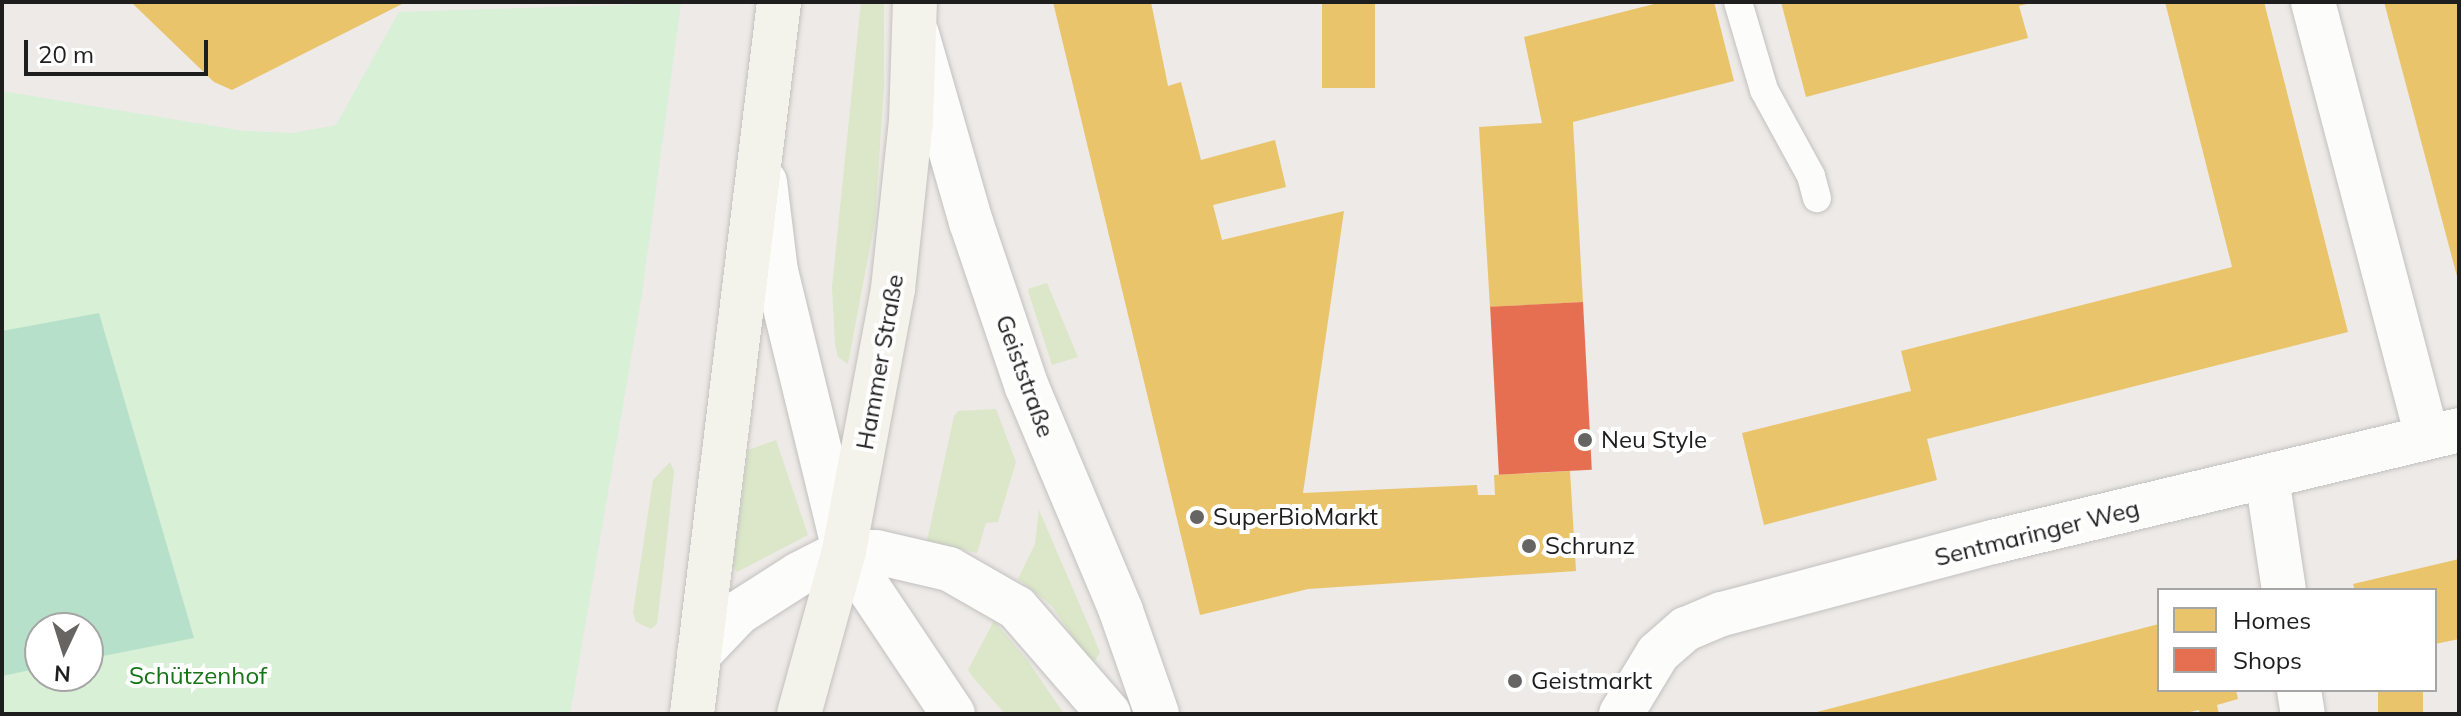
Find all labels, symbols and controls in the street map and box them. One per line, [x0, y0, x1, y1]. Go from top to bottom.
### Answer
scale bar [28, 24, 212, 74]
text: 20 m [38, 39, 94, 69]
street label: Hammer Straße [850, 272, 910, 452]
street label: Geiststraße [990, 311, 1060, 441]
place label: Neu Style [1601, 426, 1707, 454]
marker: Neu Style [1576, 431, 1594, 449]
street label: Sentmaringer Weg [1932, 494, 2142, 572]
place label: SuperBioMarkt [1213, 503, 1378, 531]
marker: SuperBioMarkt [1188, 508, 1206, 526]
place label: Schrunz [1545, 532, 1635, 560]
marker: Schrunz [1520, 537, 1538, 555]
legend [2157, 588, 2437, 692]
text: Homes [2233, 605, 2311, 635]
north arrow [24, 612, 104, 692]
text: Shops [2233, 645, 2302, 675]
text: N [53, 659, 72, 688]
park label: Schützenhof [129, 662, 267, 690]
place label: Geistmarkt [1531, 667, 1652, 695]
marker: Geistmarkt [1506, 672, 1524, 690]

